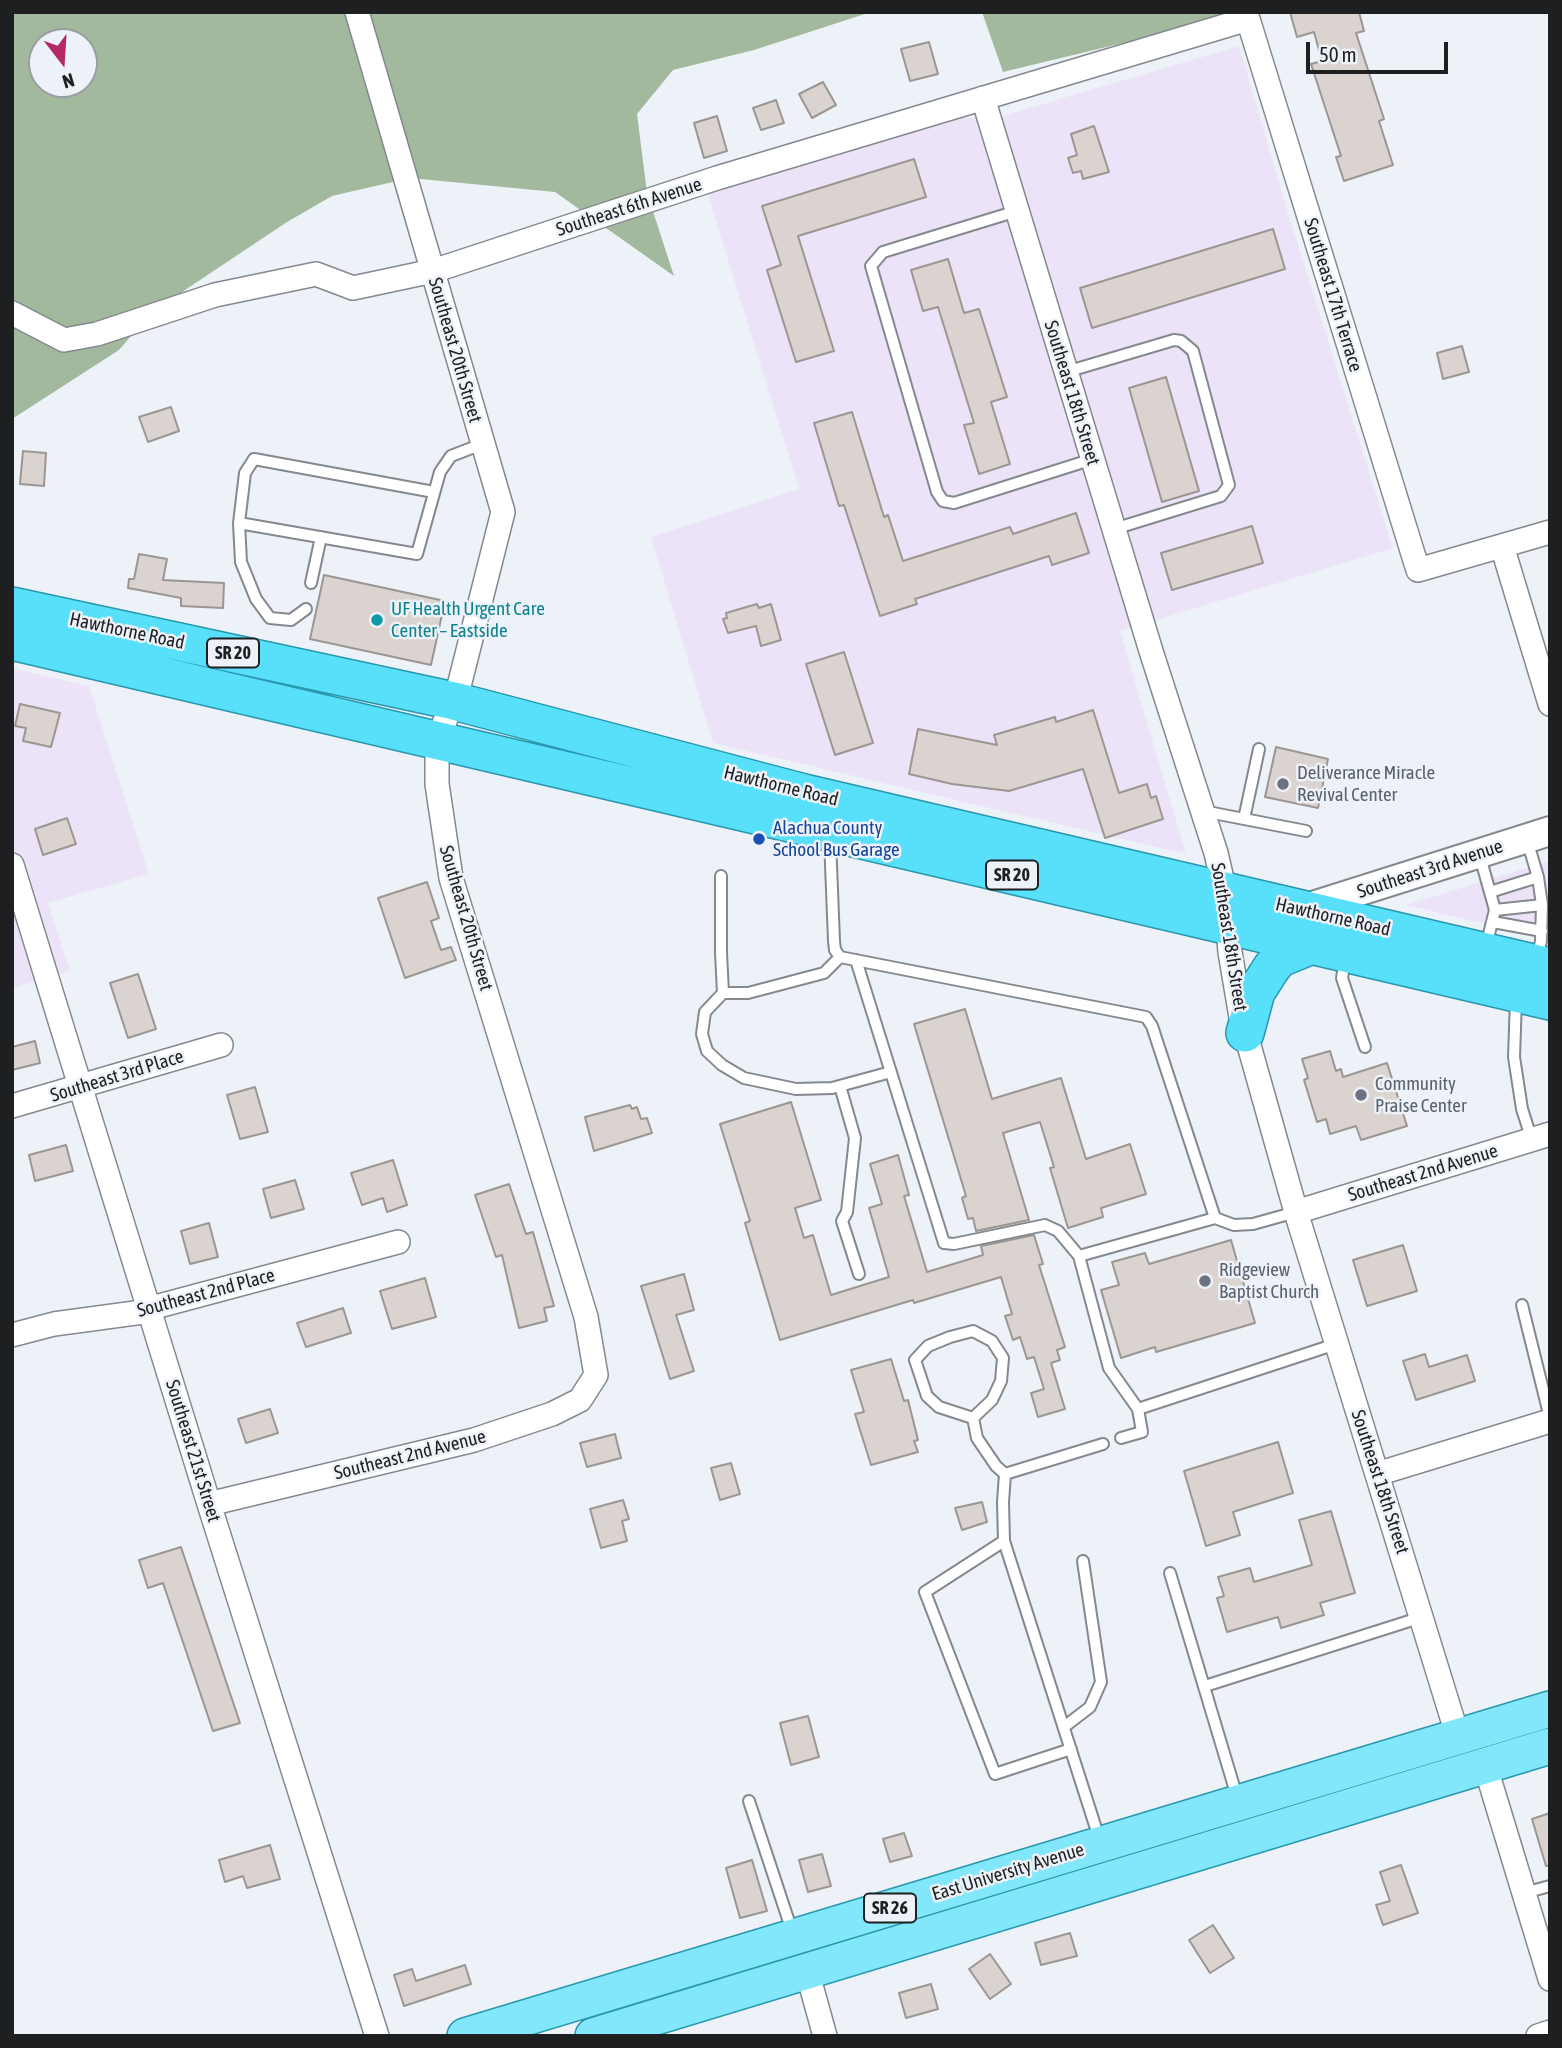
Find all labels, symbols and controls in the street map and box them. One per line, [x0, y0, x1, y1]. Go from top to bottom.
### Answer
north arrow [28, 28, 98, 98]
scale bar [1310, 28, 1452, 72]
text: 50 m [1319, 42, 1357, 66]
text: N [60, 69, 77, 93]
street label: Southeast 6th Avenue [553, 173, 705, 241]
street label: Southeast 17th Terrace [1299, 215, 1367, 375]
street label: Southeast 20th Street [423, 275, 487, 425]
street label: Southeast 18th Street [1039, 318, 1105, 468]
place label: UF Health Urgent Care Center – Eastside [391, 598, 545, 642]
street label: Hawthorne Road [67, 608, 187, 654]
marker: UF Health Urgent Care Center – Eastside [369, 612, 385, 628]
road number: SR 20 [207, 638, 259, 668]
street label: Hawthorne Road [721, 761, 841, 811]
place label: Deliverance Miracle Revival Center [1297, 762, 1435, 806]
marker: Deliverance Miracle Revival Center [1275, 776, 1291, 792]
place label: Alachua County School Bus Garage [773, 817, 900, 861]
marker: Alachua County School Bus Garage [751, 831, 767, 847]
street label: Southeast 3rd Avenue [1354, 835, 1506, 903]
street label: Southeast 20th Street [434, 843, 498, 993]
road number: SR 20 [986, 860, 1038, 890]
street label: Southeast 18th Street [1206, 861, 1252, 1013]
street label: Hawthorne Road [1273, 893, 1393, 941]
street label: Southeast 3rd Place [48, 1045, 186, 1107]
place label: Community Praise Center [1375, 1073, 1467, 1117]
marker: Community Praise Center [1353, 1087, 1369, 1103]
street label: Southeast 2nd Avenue [1345, 1139, 1501, 1207]
place label: Ridgeview Baptist Church [1219, 1259, 1319, 1303]
street label: Southeast 2nd Place [135, 1264, 277, 1322]
marker: Ridgeview Baptist Church [1197, 1273, 1213, 1289]
street label: Southeast 21st Street [161, 1377, 225, 1525]
street label: Southeast 18th Street [1346, 1407, 1414, 1557]
street label: Southeast 2nd Avenue [332, 1425, 488, 1485]
street label: East University Avenue [929, 1838, 1087, 1906]
road number: SR 26 [864, 1894, 916, 1922]

